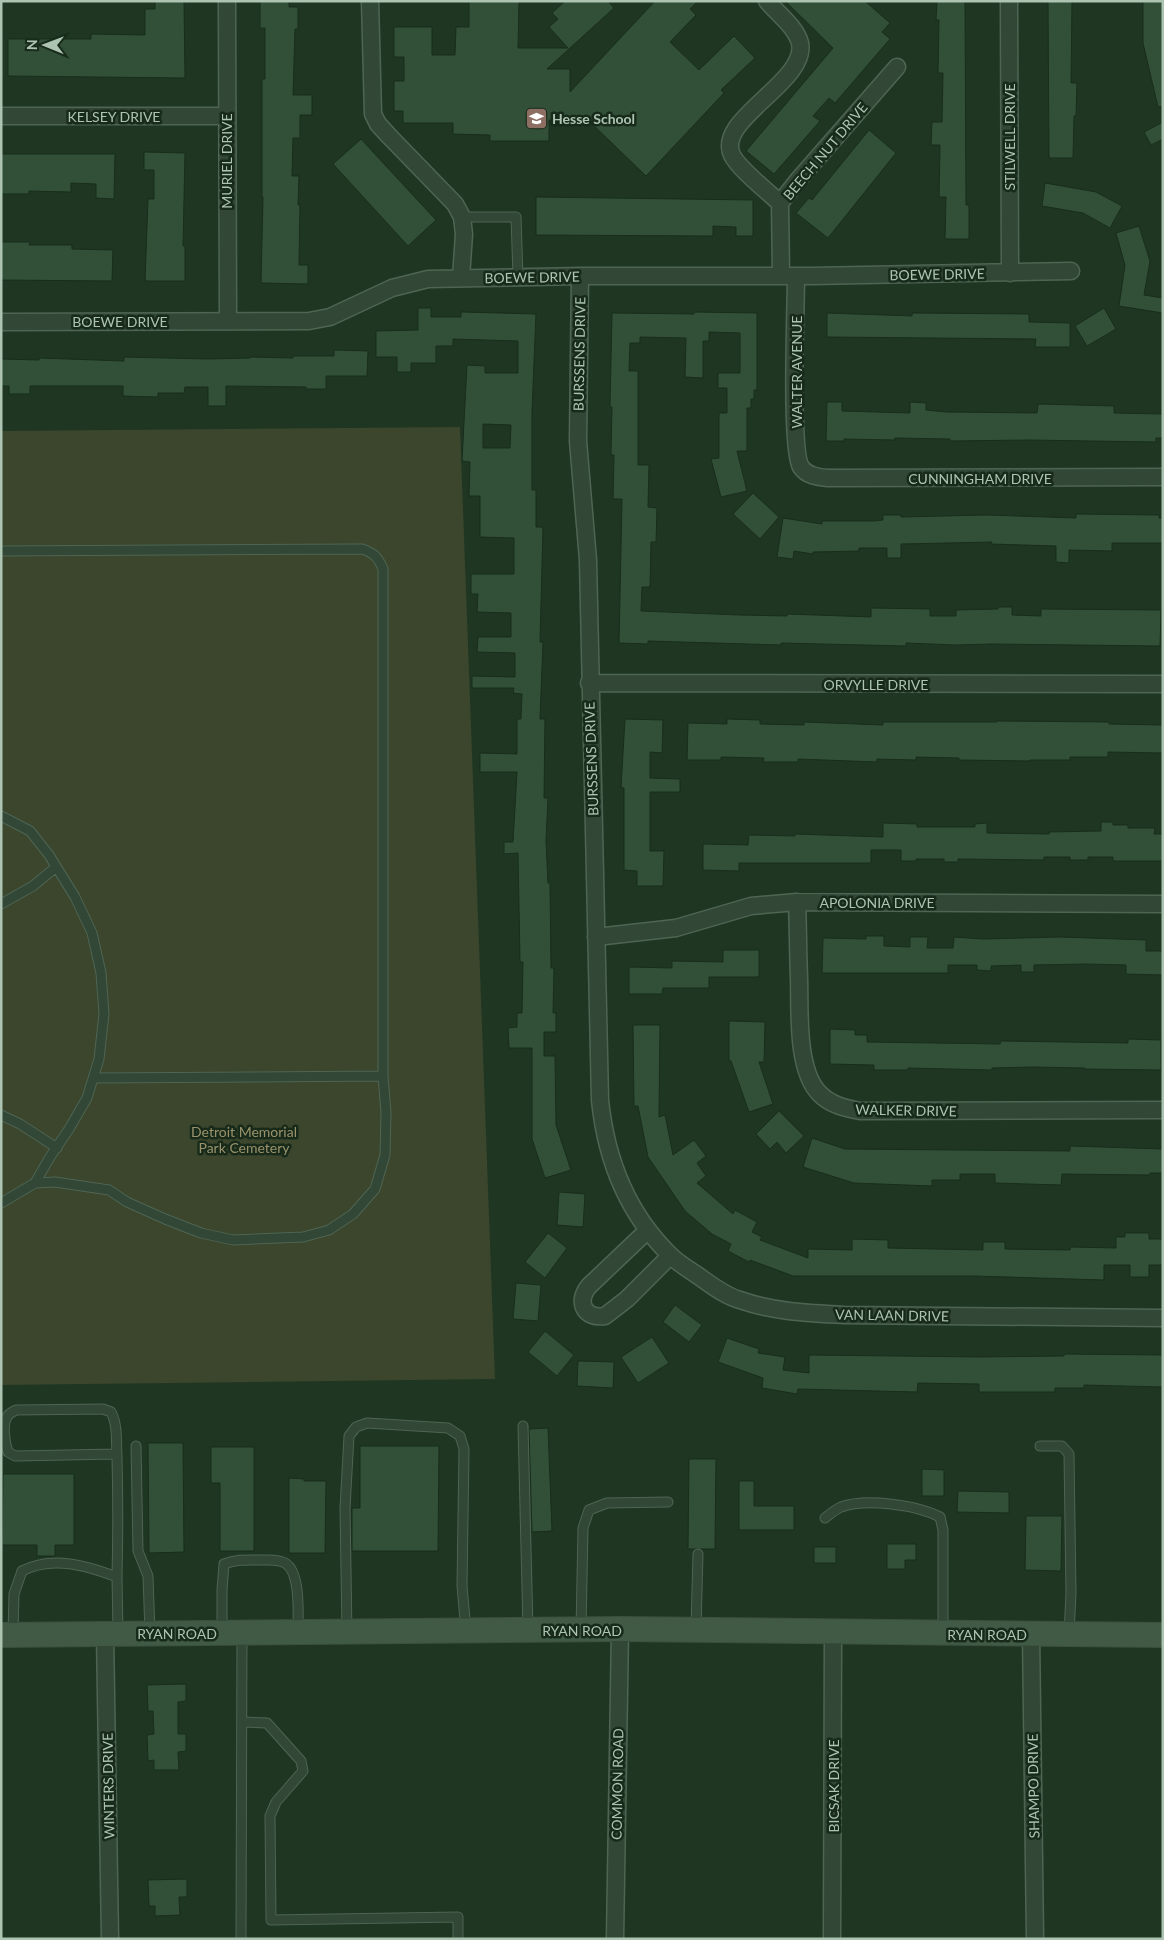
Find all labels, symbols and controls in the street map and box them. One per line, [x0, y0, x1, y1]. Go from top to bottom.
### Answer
north arrow [20, 20, 70, 70]
text: N [23, 39, 40, 50]
street label: STILWELL DRIVE [1001, 83, 1018, 191]
street label: BEECH NUT DRIVE [779, 99, 871, 203]
school or university icon: Hesse School [524, 106, 548, 130]
street label: KELSEY DRIVE [68, 108, 160, 125]
place label: Hesse School [552, 110, 635, 127]
street label: MURIEL DRIVE [218, 113, 235, 209]
street label: BOEWE DRIVE [889, 265, 985, 283]
street label: BOEWE DRIVE [484, 268, 580, 286]
street label: BURSSENS DRIVE [570, 297, 588, 411]
street label: BOEWE DRIVE [72, 313, 168, 330]
street label: WALTER AVENUE [788, 316, 805, 428]
street label: CUNNINGHAM DRIVE [908, 470, 1052, 487]
street label: ORVYLLE DRIVE [824, 676, 928, 693]
street label: BURSSENS DRIVE [581, 702, 601, 816]
street label: APOLONIA DRIVE [819, 894, 935, 911]
street label: WALKER DRIVE [855, 1101, 957, 1119]
park label: Detroit Memorial Park Cemetery [191, 1123, 297, 1156]
street label: VAN LAAN DRIVE [835, 1306, 949, 1324]
street label: RYAN ROAD [542, 1622, 622, 1639]
street label: RYAN ROAD [137, 1625, 217, 1642]
street label: RYAN ROAD [947, 1626, 1027, 1643]
street label: COMMON ROAD [608, 1728, 626, 1840]
street label: WINTERS DRIVE [99, 1733, 117, 1839]
street label: SHAMPO DRIVE [1024, 1733, 1042, 1839]
street label: BICSAK DRIVE [825, 1740, 842, 1832]

